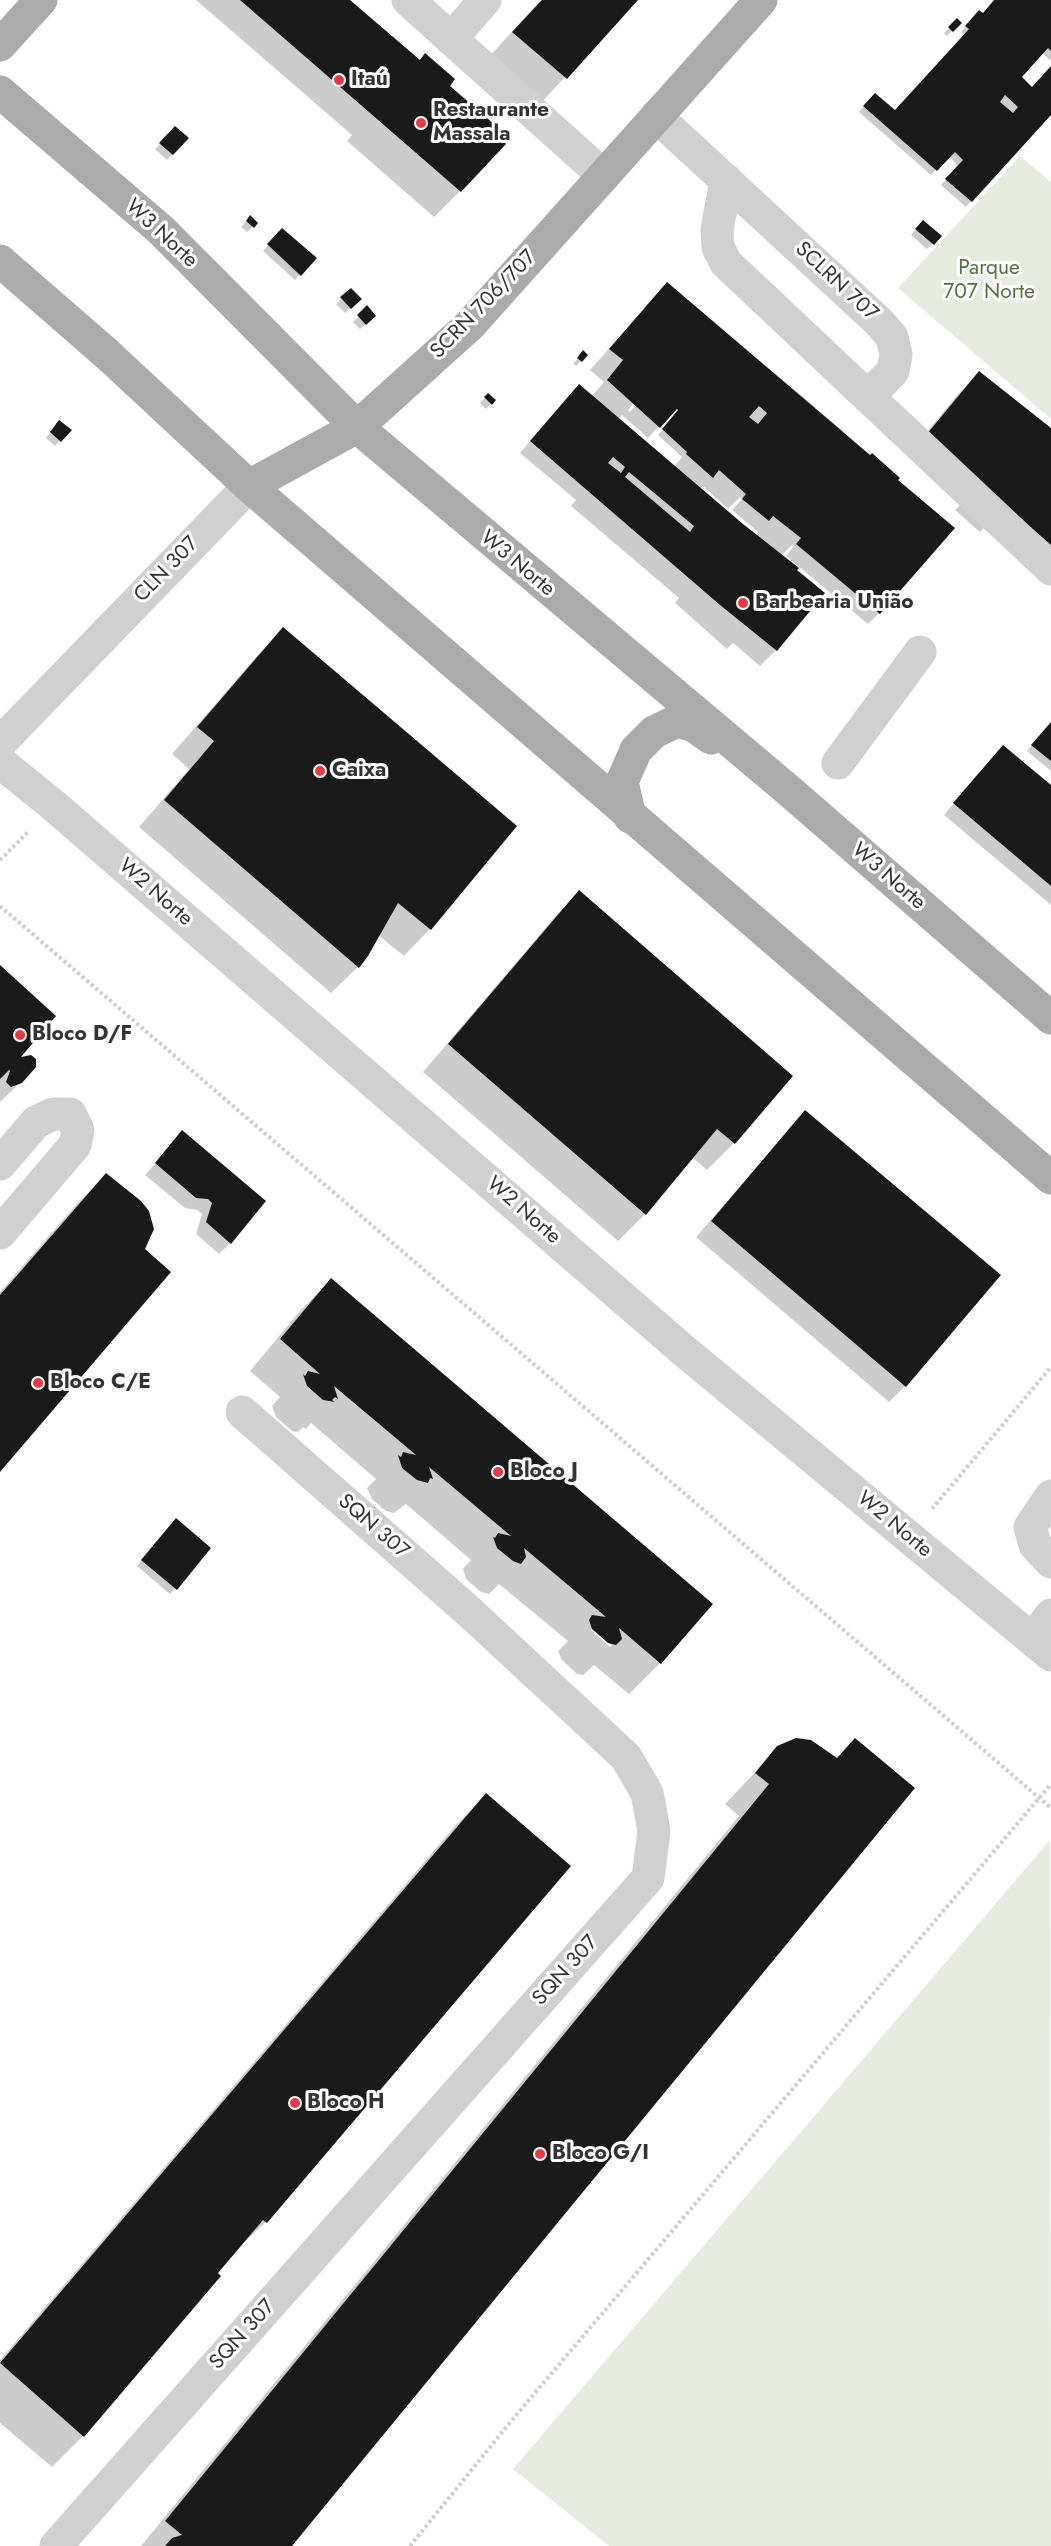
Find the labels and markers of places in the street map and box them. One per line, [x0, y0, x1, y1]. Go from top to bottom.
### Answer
place label: Itaú [351, 67, 388, 93]
marker: Itaú [332, 73, 346, 87]
place label: Restaurante Massala [433, 98, 549, 148]
marker: Restaurante Massala [414, 116, 428, 130]
place label: Barbearia União [755, 590, 914, 616]
marker: Barbearia União [736, 596, 750, 610]
place label: Caixa [332, 758, 386, 784]
marker: Caixa [313, 764, 327, 778]
place label: Bloco D/F [32, 1022, 132, 1048]
marker: Bloco D/F [13, 1028, 27, 1042]
place label: Bloco C/E [50, 1370, 151, 1396]
marker: Bloco C/E [31, 1376, 45, 1390]
place label: Bloco J [510, 1459, 578, 1485]
marker: Bloco J [491, 1465, 505, 1479]
place label: Bloco H [307, 2090, 385, 2116]
marker: Bloco H [288, 2096, 302, 2110]
place label: Bloco G/I [552, 2141, 649, 2167]
marker: Bloco G/I [533, 2147, 547, 2161]

